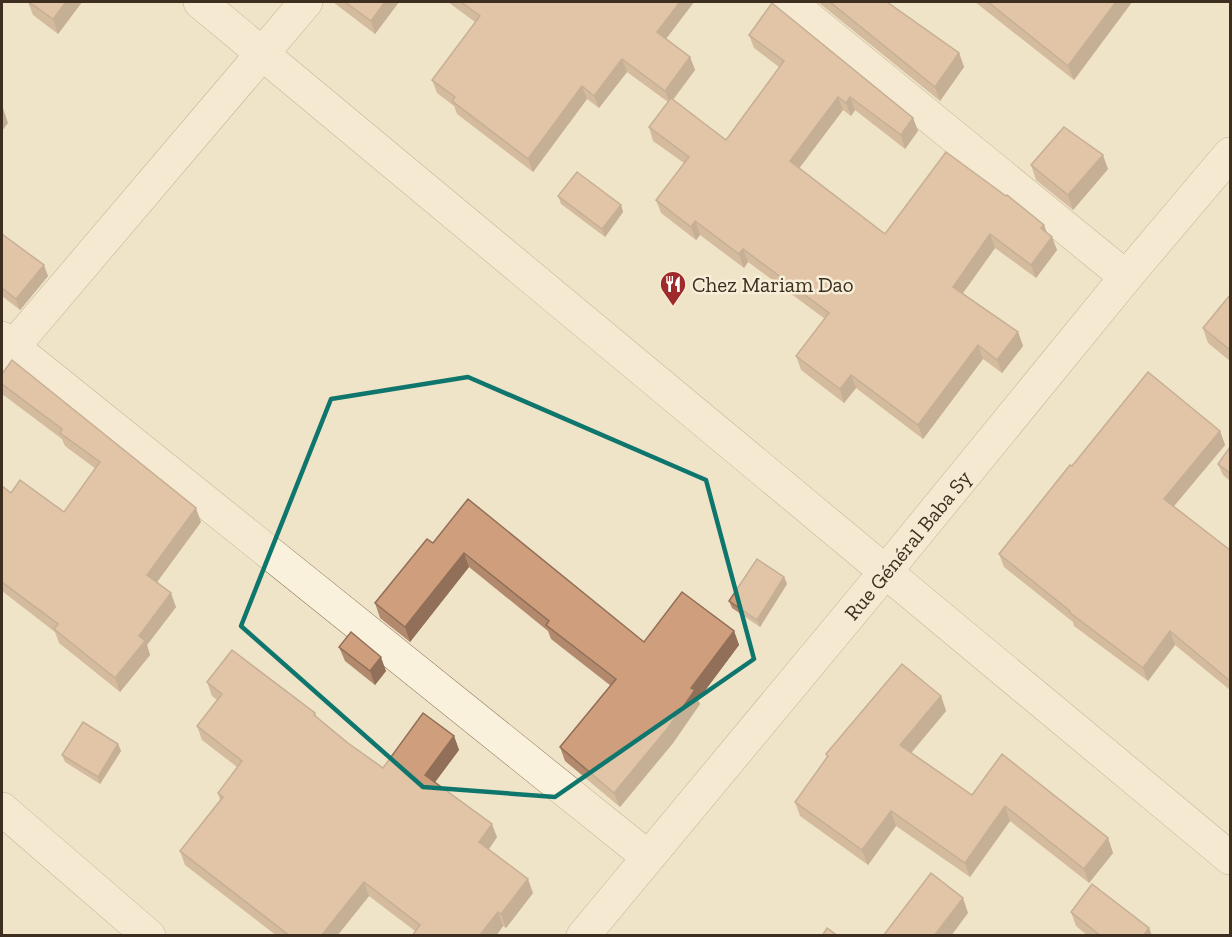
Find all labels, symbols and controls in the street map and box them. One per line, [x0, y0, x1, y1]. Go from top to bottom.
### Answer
restaurant icon: Chez Mariam Dao [658, 269, 688, 307]
place label: Chez Mariam Dao [692, 272, 854, 297]
street label: Rue Général Baba Sy [839, 465, 976, 625]

